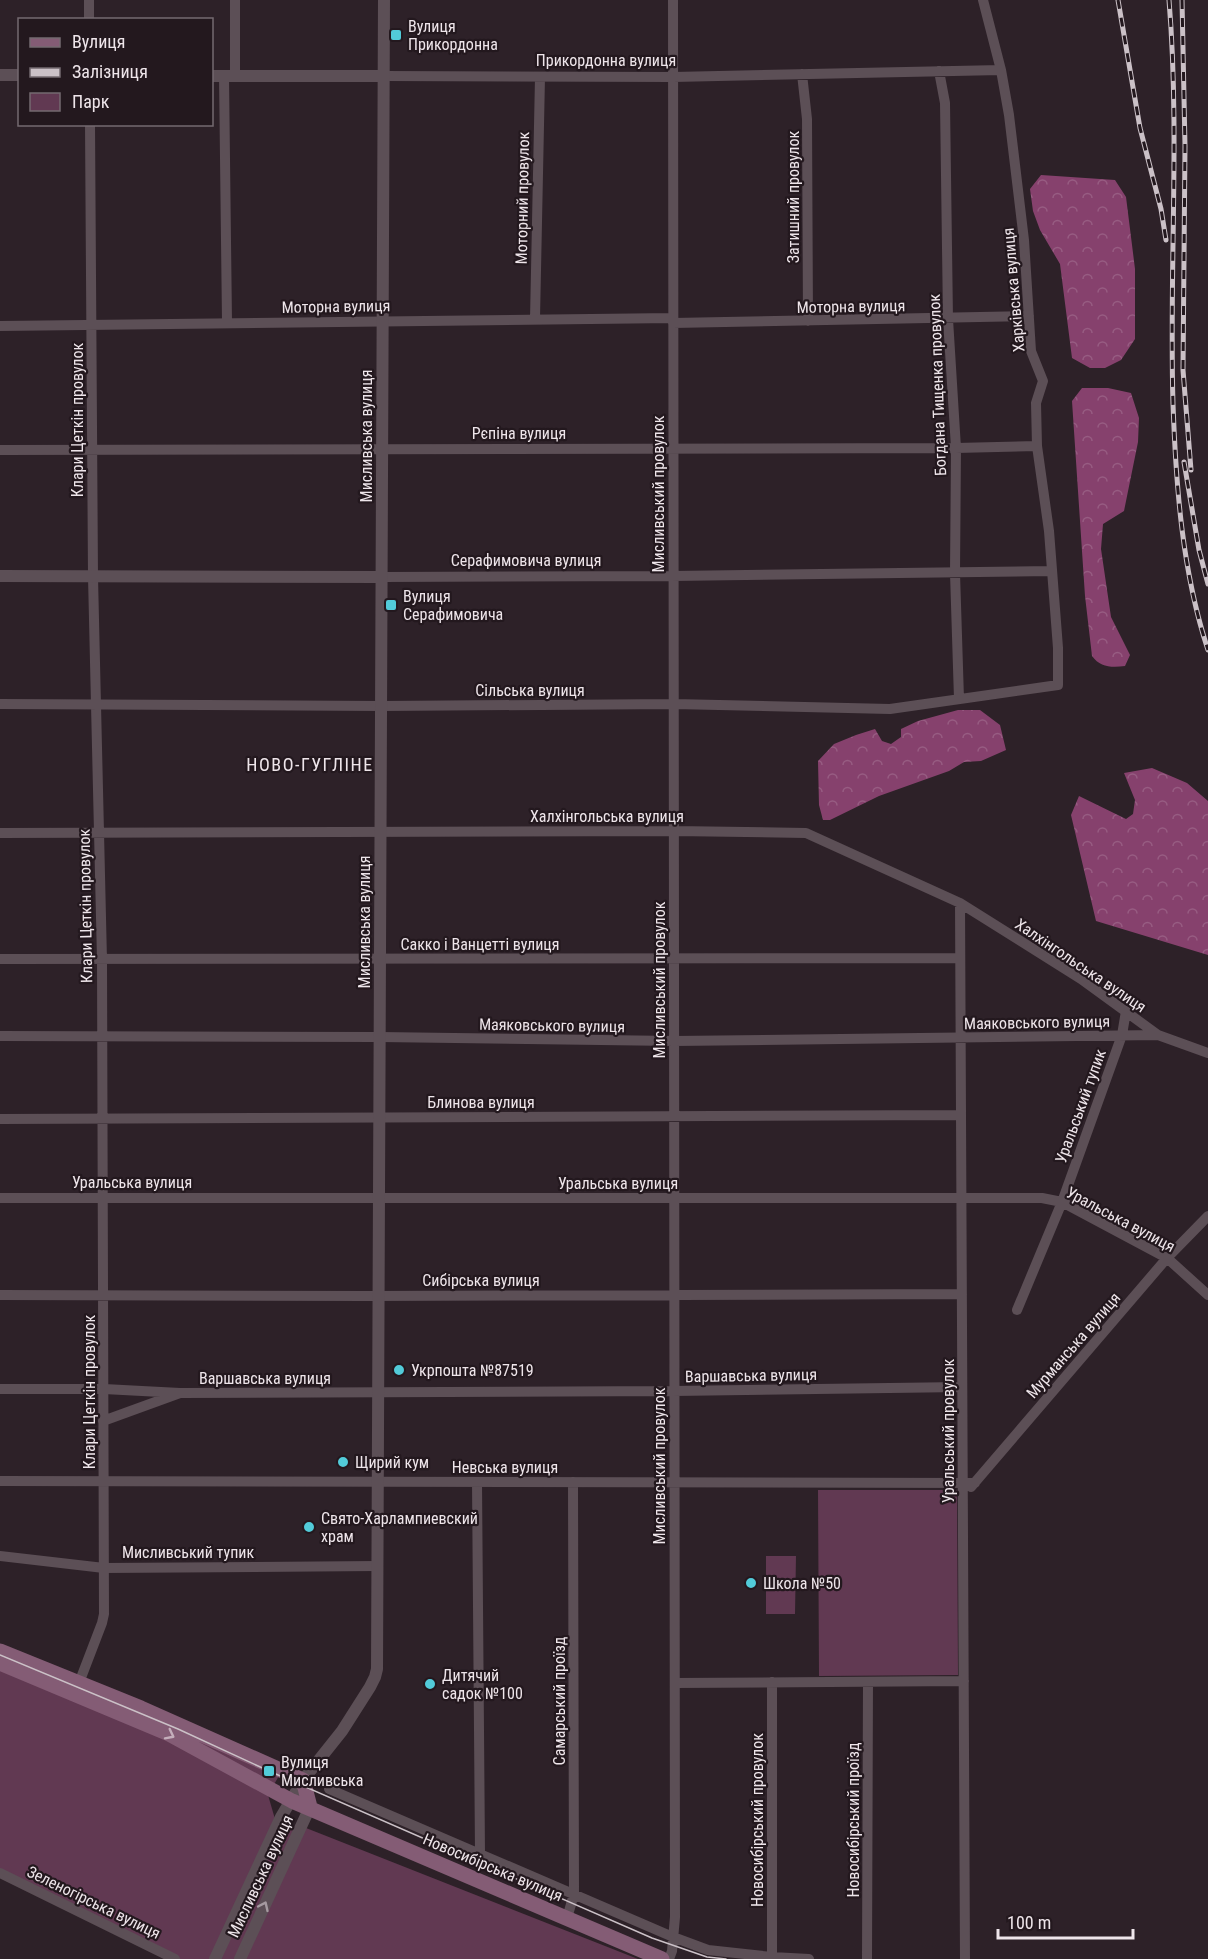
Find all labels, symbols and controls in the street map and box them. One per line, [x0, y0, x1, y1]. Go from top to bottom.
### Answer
place label: Вулиця Прикордонна [408, 17, 498, 54]
legend [18, 18, 213, 126]
marker: Вулиця Прикордонна [389, 28, 403, 42]
text: Вулиця [72, 31, 126, 52]
street label: Прикордонна вулиця [536, 51, 676, 70]
text: Залізниця [72, 61, 148, 82]
text: Парк [72, 91, 110, 112]
street label: Затишний провулок [784, 130, 803, 263]
street label: Моторний провулок [512, 131, 533, 265]
street label: Харківська вулиця [999, 227, 1028, 353]
street label: Богдана Тищенка провулок [925, 293, 950, 476]
street label: Моторна вулиця [282, 296, 390, 317]
street label: Моторна вулиця [797, 296, 905, 317]
street label: Клари Цеткін провулок [68, 342, 87, 497]
street label: Мисливська вулиця [357, 370, 376, 502]
street label: Мисливський провулок [649, 415, 668, 572]
street label: Рєпіна вулиця [472, 424, 566, 443]
street label: Серафимовича вулиця [451, 551, 601, 570]
place label: Вулиця Серафимовича [403, 587, 503, 624]
marker: Вулиця Серафимовича [384, 598, 398, 612]
street label: Сільська вулиця [475, 681, 585, 700]
district label: НОВО-ГУГЛІНЕ [246, 754, 374, 775]
street label: Халхінгольська вулиця [530, 807, 684, 826]
street label: Клари Цеткін провулок [75, 828, 96, 983]
street label: Мисливська вулиця [355, 856, 374, 988]
street label: Мисливський провулок [650, 901, 669, 1058]
street label: Халхінгольська вулиця [1012, 915, 1150, 1016]
street label: Сакко і Ванцетті вулиця [400, 935, 560, 954]
street label: Маяковського вулиця [964, 1012, 1110, 1033]
street label: Маяковського вулиця [479, 1015, 625, 1036]
street label: Уральський тупик [1051, 1046, 1110, 1166]
street label: Блинова вулиця [427, 1093, 535, 1112]
street label: Уральська вулиця [72, 1173, 192, 1192]
street label: Уральська вулиця [558, 1174, 678, 1193]
street label: Уральська вулиця [1063, 1183, 1178, 1256]
street label: Сибірська вулиця [422, 1271, 540, 1290]
street label: Мурманська вулиця [1022, 1289, 1124, 1402]
street label: Клари Цеткін провулок [80, 1314, 99, 1469]
street label: Уральський провулок [939, 1359, 958, 1503]
place label: Укрпошта №87519 [411, 1361, 534, 1380]
marker: Укрпошта №87519 [392, 1363, 406, 1377]
street label: Варшавська вулиця [685, 1365, 817, 1386]
street label: Варшавська вулиця [199, 1369, 331, 1388]
street label: Мисливський провулок [650, 1387, 669, 1544]
place label: Щирий кум [355, 1453, 429, 1472]
marker: Щирий кум [336, 1455, 350, 1469]
street label: Невська вулиця [452, 1458, 558, 1477]
place label: Свято-Харлампиевский храм [321, 1509, 478, 1546]
marker: Свято-Харлампиевский храм [302, 1520, 316, 1534]
street label: Мисливський тупик [122, 1543, 254, 1562]
place label: Школа №50 [763, 1574, 841, 1593]
marker: Школа №50 [744, 1576, 758, 1590]
street label: Самарський проїзд [550, 1636, 569, 1765]
place label: Дитячий садок №100 [442, 1666, 523, 1703]
marker: Дитячий садок №100 [423, 1677, 437, 1691]
one-way arrow [164, 1727, 175, 1739]
street label: Новосибірський провулок [748, 1733, 767, 1907]
street label: Новосибірський проїзд [844, 1742, 863, 1898]
place label: Вулиця Мисливська [281, 1753, 363, 1790]
marker: Вулиця Мисливська [262, 1764, 276, 1778]
street label: Мисливська вулиця [224, 1812, 297, 1940]
street label: Новосибірська вулиця [420, 1829, 565, 1905]
street label: Зеленогірська вулиця [24, 1862, 164, 1943]
one-way arrow [257, 1901, 269, 1912]
scale bar [998, 1902, 1133, 1940]
text: 100 m [1007, 1912, 1051, 1933]

